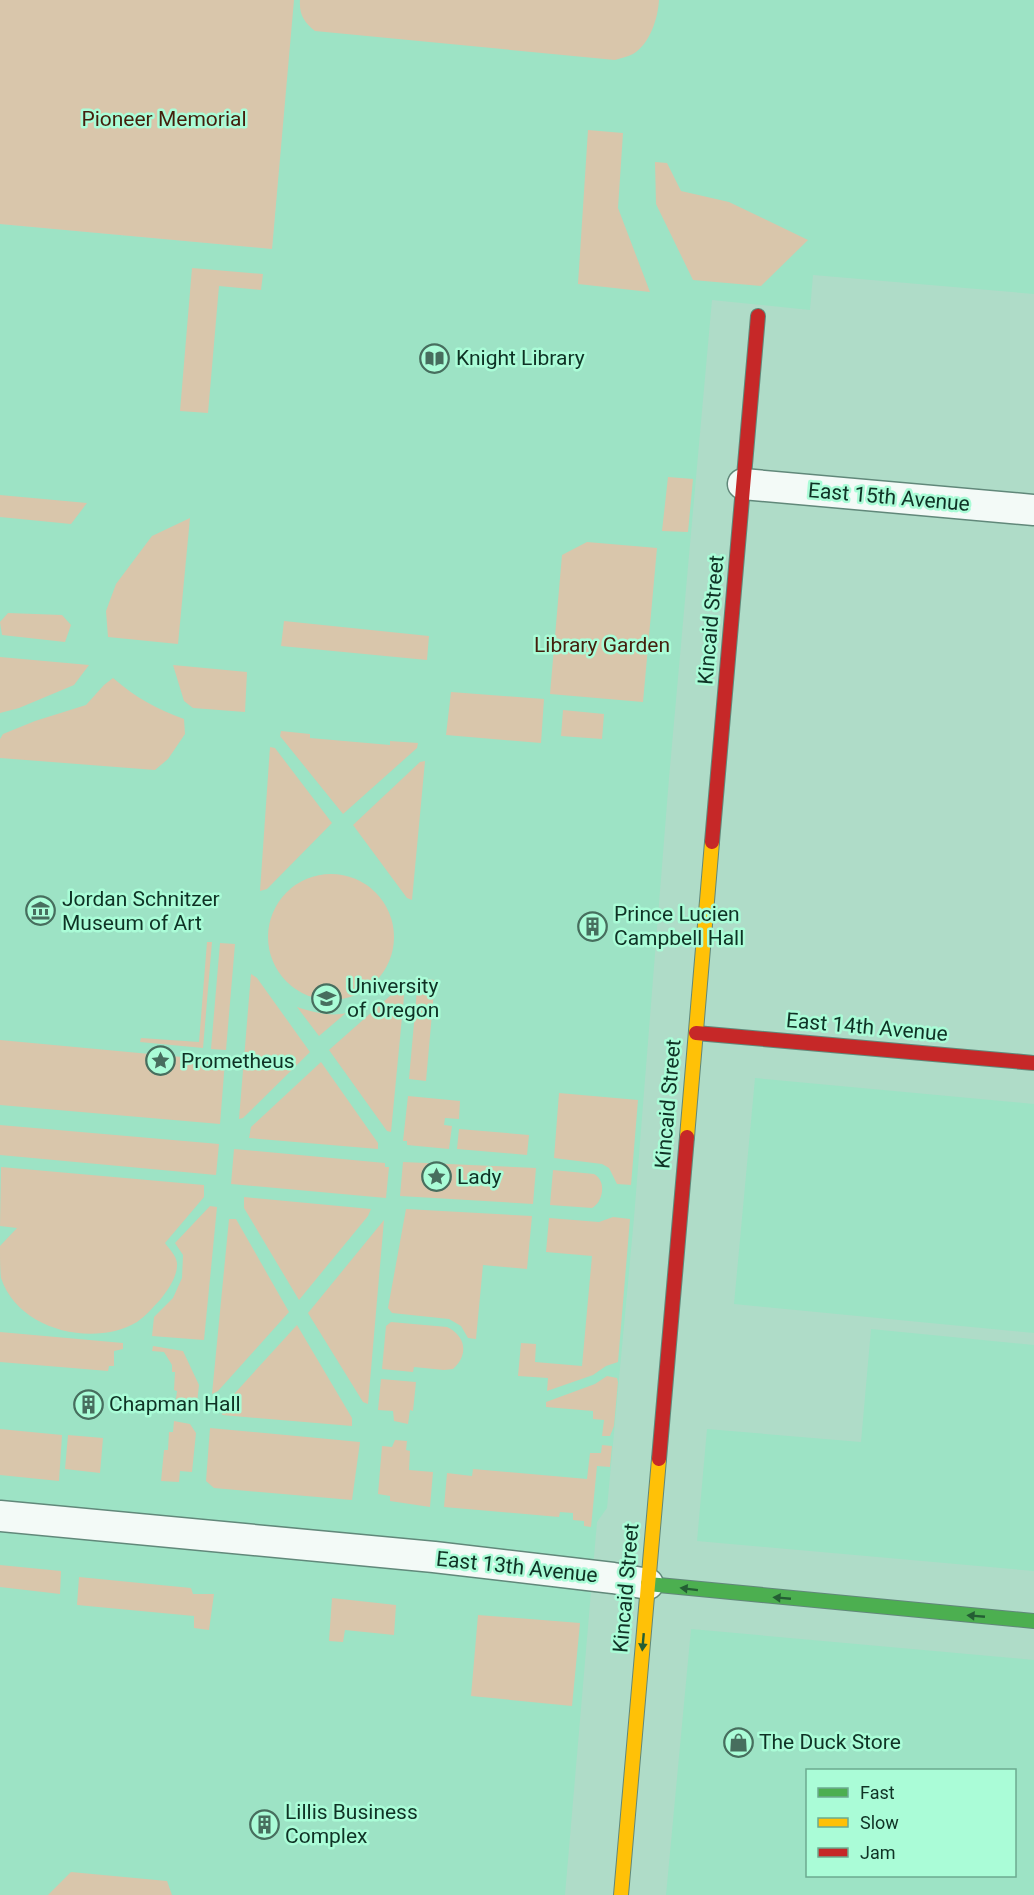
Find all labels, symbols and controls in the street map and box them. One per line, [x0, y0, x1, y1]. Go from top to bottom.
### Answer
park label: Pioneer Memorial [81, 107, 247, 131]
library icon: Knight Library [419, 342, 451, 374]
place label: Knight Library [456, 346, 585, 370]
street label: East 15th Avenue [807, 478, 971, 516]
street label: Kincaid Street [693, 554, 729, 686]
park label: Library Garden [534, 633, 670, 657]
place label: Jordan Schnitzer Museum of Art [62, 887, 220, 935]
museum icon: Jordan Schnitzer Museum of Art [25, 895, 57, 927]
place label: Prince Lucien Campbell Hall [614, 902, 744, 950]
building icon: Prince Lucien Campbell Hall [577, 910, 609, 942]
place label: University of Oregon [347, 974, 439, 1022]
school or university icon: University of Oregon [310, 982, 342, 1014]
street label: East 14th Avenue [785, 1008, 949, 1046]
street label: Kincaid Street [650, 1038, 686, 1170]
place icon: Prometheus [144, 1045, 176, 1077]
place label: Prometheus [181, 1049, 295, 1073]
place icon: Lady [420, 1161, 452, 1193]
place label: Lady [457, 1165, 502, 1189]
building icon: Chapman Hall [72, 1388, 104, 1420]
place label: Chapman Hall [109, 1392, 241, 1416]
street label: Kincaid Street [608, 1522, 644, 1654]
street label: East 13th Avenue [435, 1547, 599, 1587]
one-way arrow [679, 1584, 698, 1594]
one-way arrow [772, 1593, 791, 1603]
one-way arrow [966, 1611, 985, 1621]
one-way arrow [638, 1633, 647, 1652]
shop icon: The Duck Store [722, 1726, 754, 1758]
place label: The Duck Store [759, 1730, 901, 1754]
legend [806, 1769, 1016, 1877]
text: Fast [860, 1782, 895, 1803]
place label: Lillis Business Complex [285, 1800, 418, 1848]
building icon: Lillis Business Complex [248, 1808, 280, 1840]
text: Slow [860, 1812, 899, 1833]
text: Jam [860, 1842, 896, 1863]

